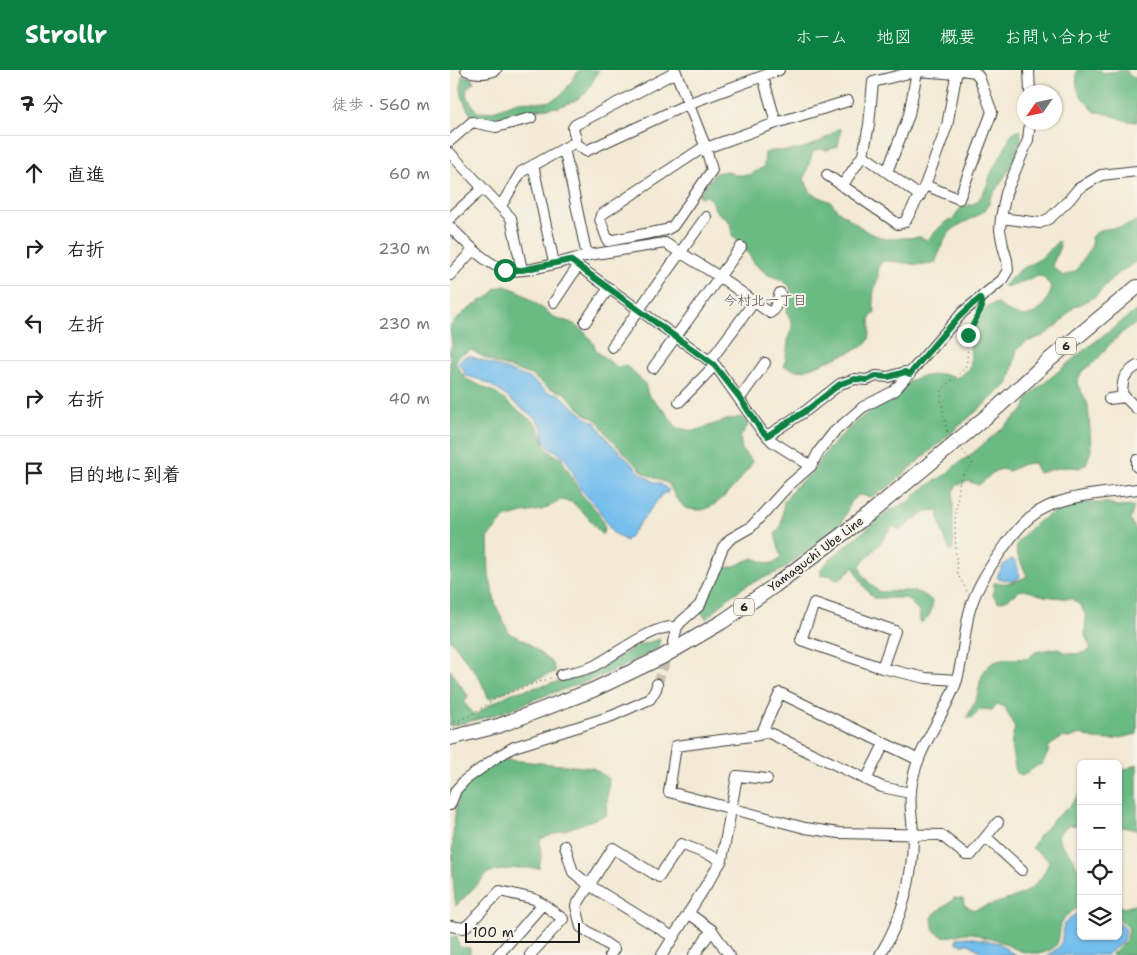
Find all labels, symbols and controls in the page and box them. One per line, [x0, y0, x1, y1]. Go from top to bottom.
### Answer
text: Strollr [25, 19, 107, 51]
text: ホーム [795, 25, 848, 49]
text: 地図 [876, 25, 912, 49]
text: 概要 [940, 25, 976, 49]
text: お問い合わせ [1004, 25, 1112, 49]
north arrow [1017, 85, 1062, 130]
text: 7 分 [20, 90, 63, 118]
text: 徒歩 · 560 m [332, 94, 430, 115]
icon: ahead [20, 159, 48, 187]
text: 直進 [67, 162, 105, 187]
text: 60 m [389, 163, 430, 184]
icon: right [20, 234, 48, 262]
text: 右折 [67, 237, 105, 262]
text: 230 m [378, 238, 430, 259]
route start [494, 259, 517, 282]
district label: 今村北一丁目 [723, 291, 807, 309]
icon: left [20, 309, 48, 337]
text: 左折 [67, 312, 105, 337]
text: 230 m [378, 313, 430, 334]
route end [957, 324, 980, 347]
road number: 6 [1056, 338, 1076, 354]
icon: right [20, 384, 48, 412]
text: 右折 [67, 387, 105, 412]
text: 40 m [388, 388, 430, 409]
icon: arrive [20, 459, 48, 487]
text: 目的地に到着 [67, 462, 181, 487]
street label: Yamaguchi Ube Line [765, 513, 867, 595]
road number: 6 [734, 598, 754, 616]
map controls [1077, 760, 1122, 940]
button: + [1077, 760, 1122, 805]
button: − [1077, 805, 1122, 850]
button: locate [1077, 850, 1122, 895]
button: layers [1077, 895, 1122, 940]
scale bar [465, 920, 580, 943]
text: 100 m [472, 923, 514, 941]

